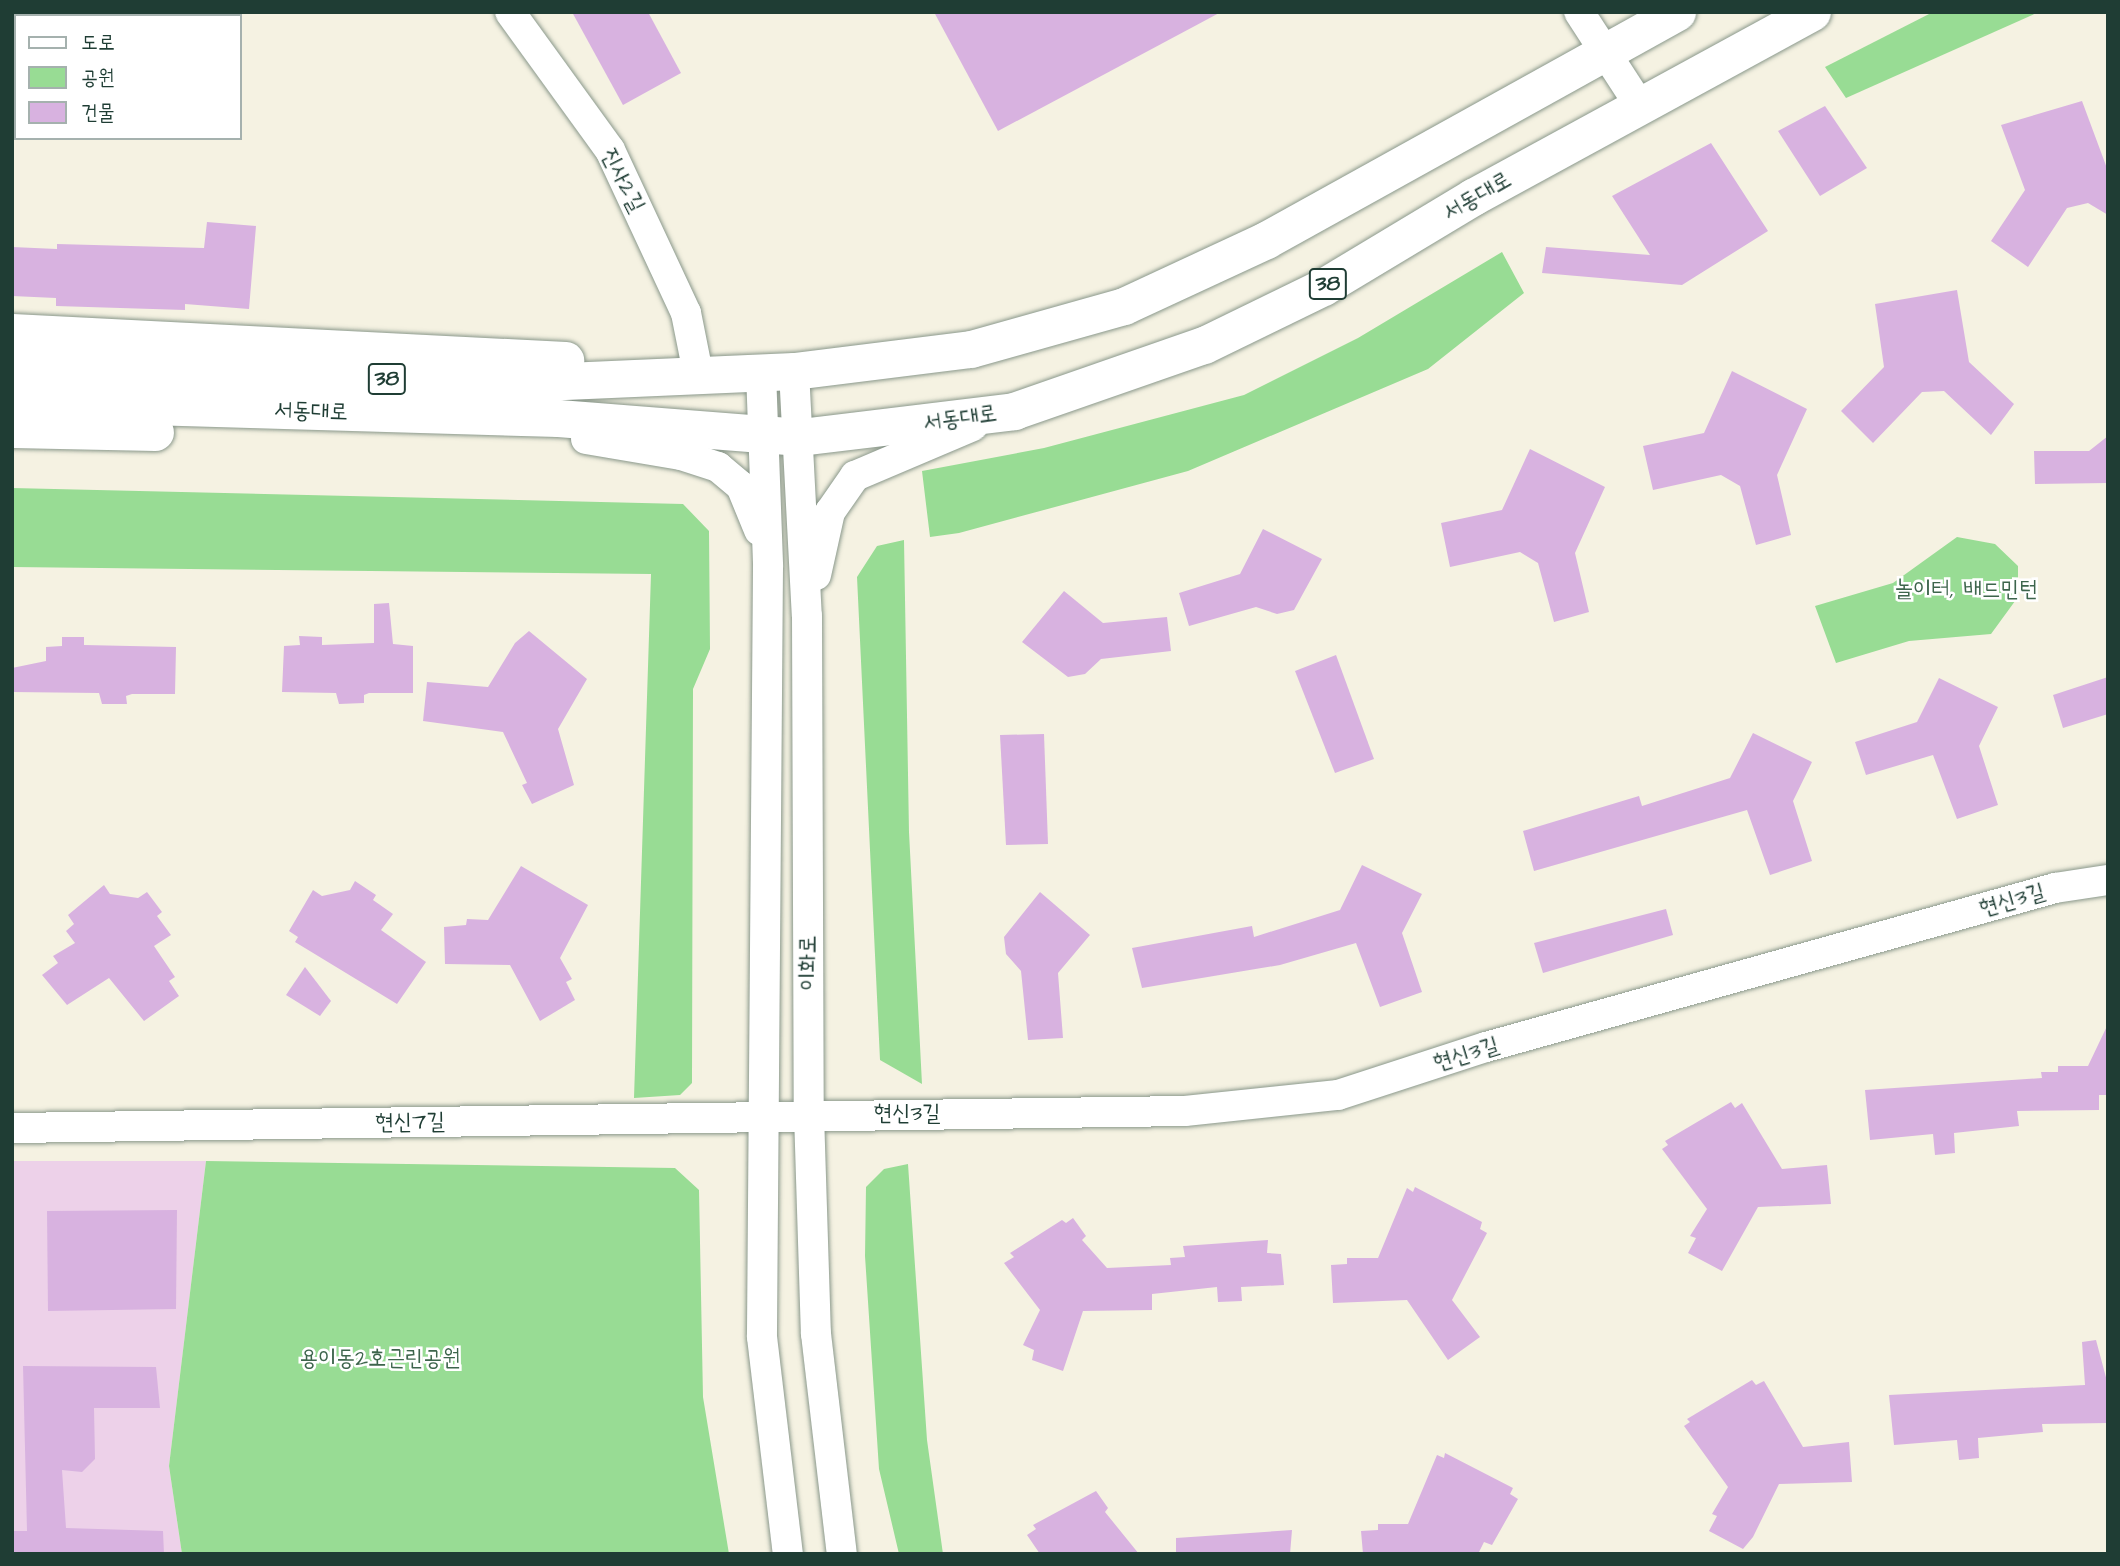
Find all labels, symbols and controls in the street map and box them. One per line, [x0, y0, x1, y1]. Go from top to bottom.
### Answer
legend [14, 14, 242, 140]
text: 도로 [81, 28, 115, 57]
text: 공원 [81, 63, 115, 92]
text: 건물 [81, 98, 115, 127]
street label: 진사2길 [595, 143, 651, 217]
street label: 서동대로 [1438, 166, 1516, 226]
road number: 38 [1309, 266, 1347, 302]
road number: 38 [368, 362, 406, 396]
street label: 서동대로 [274, 396, 348, 426]
street label: 서동대로 [921, 399, 999, 437]
park label: 놀이터, 배드민턴 [1895, 575, 2037, 603]
street label: 현신3길 [1976, 877, 2048, 923]
street label: 이화로 [794, 935, 822, 991]
street label: 현신3길 [1430, 1031, 1502, 1077]
street label: 현신3길 [873, 1099, 941, 1127]
street label: 현신7길 [375, 1108, 445, 1136]
park label: 용이동2호근린공원 [299, 1344, 461, 1372]

